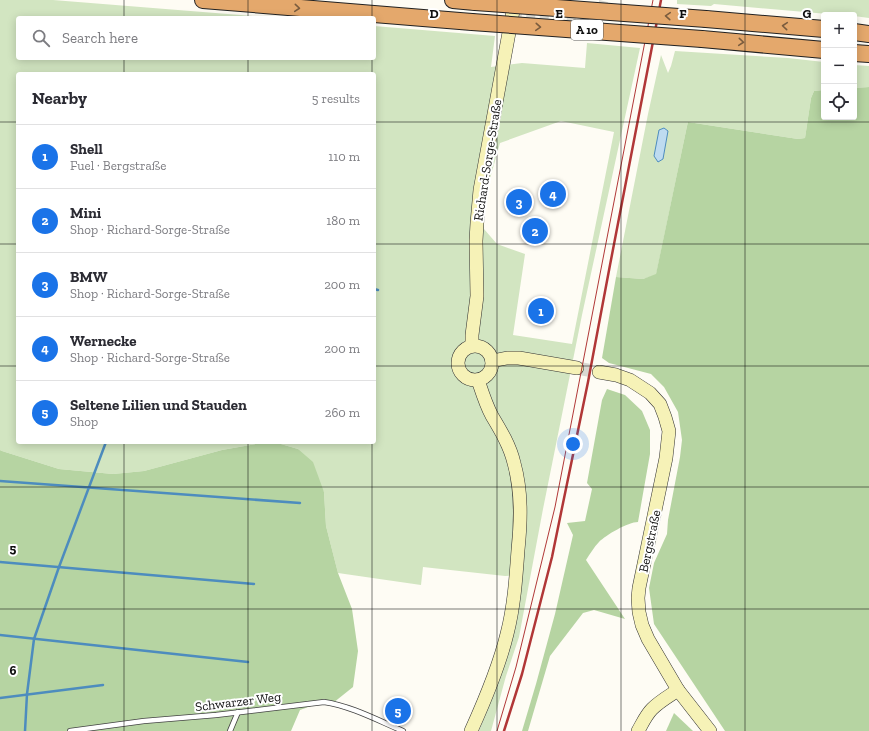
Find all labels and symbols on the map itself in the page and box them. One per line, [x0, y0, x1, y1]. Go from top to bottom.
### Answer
one-way arrow [294, 3, 300, 12]
text: D [429, 6, 439, 21]
text: E [555, 6, 563, 21]
text: F [679, 6, 687, 21]
text: G [803, 6, 812, 21]
one-way arrow [665, 12, 671, 21]
road number: A 10 [571, 20, 603, 40]
one-way arrow [782, 21, 788, 30]
one-way arrow [535, 22, 541, 31]
one-way arrow [738, 38, 744, 47]
street label: Richard-Sorge-Straße [470, 98, 505, 222]
pin: 4 [540, 179, 566, 209]
pin: 3 [506, 187, 532, 217]
pin: 2 [522, 216, 548, 246]
pin: 1 [528, 296, 554, 326]
your location [563, 434, 583, 454]
street label: Bergstraße [636, 509, 663, 574]
text: 5 [10, 541, 17, 556]
text: 6 [10, 663, 17, 678]
street label: Schwarzer Weg [194, 689, 282, 714]
pin: 5 [385, 696, 411, 726]

